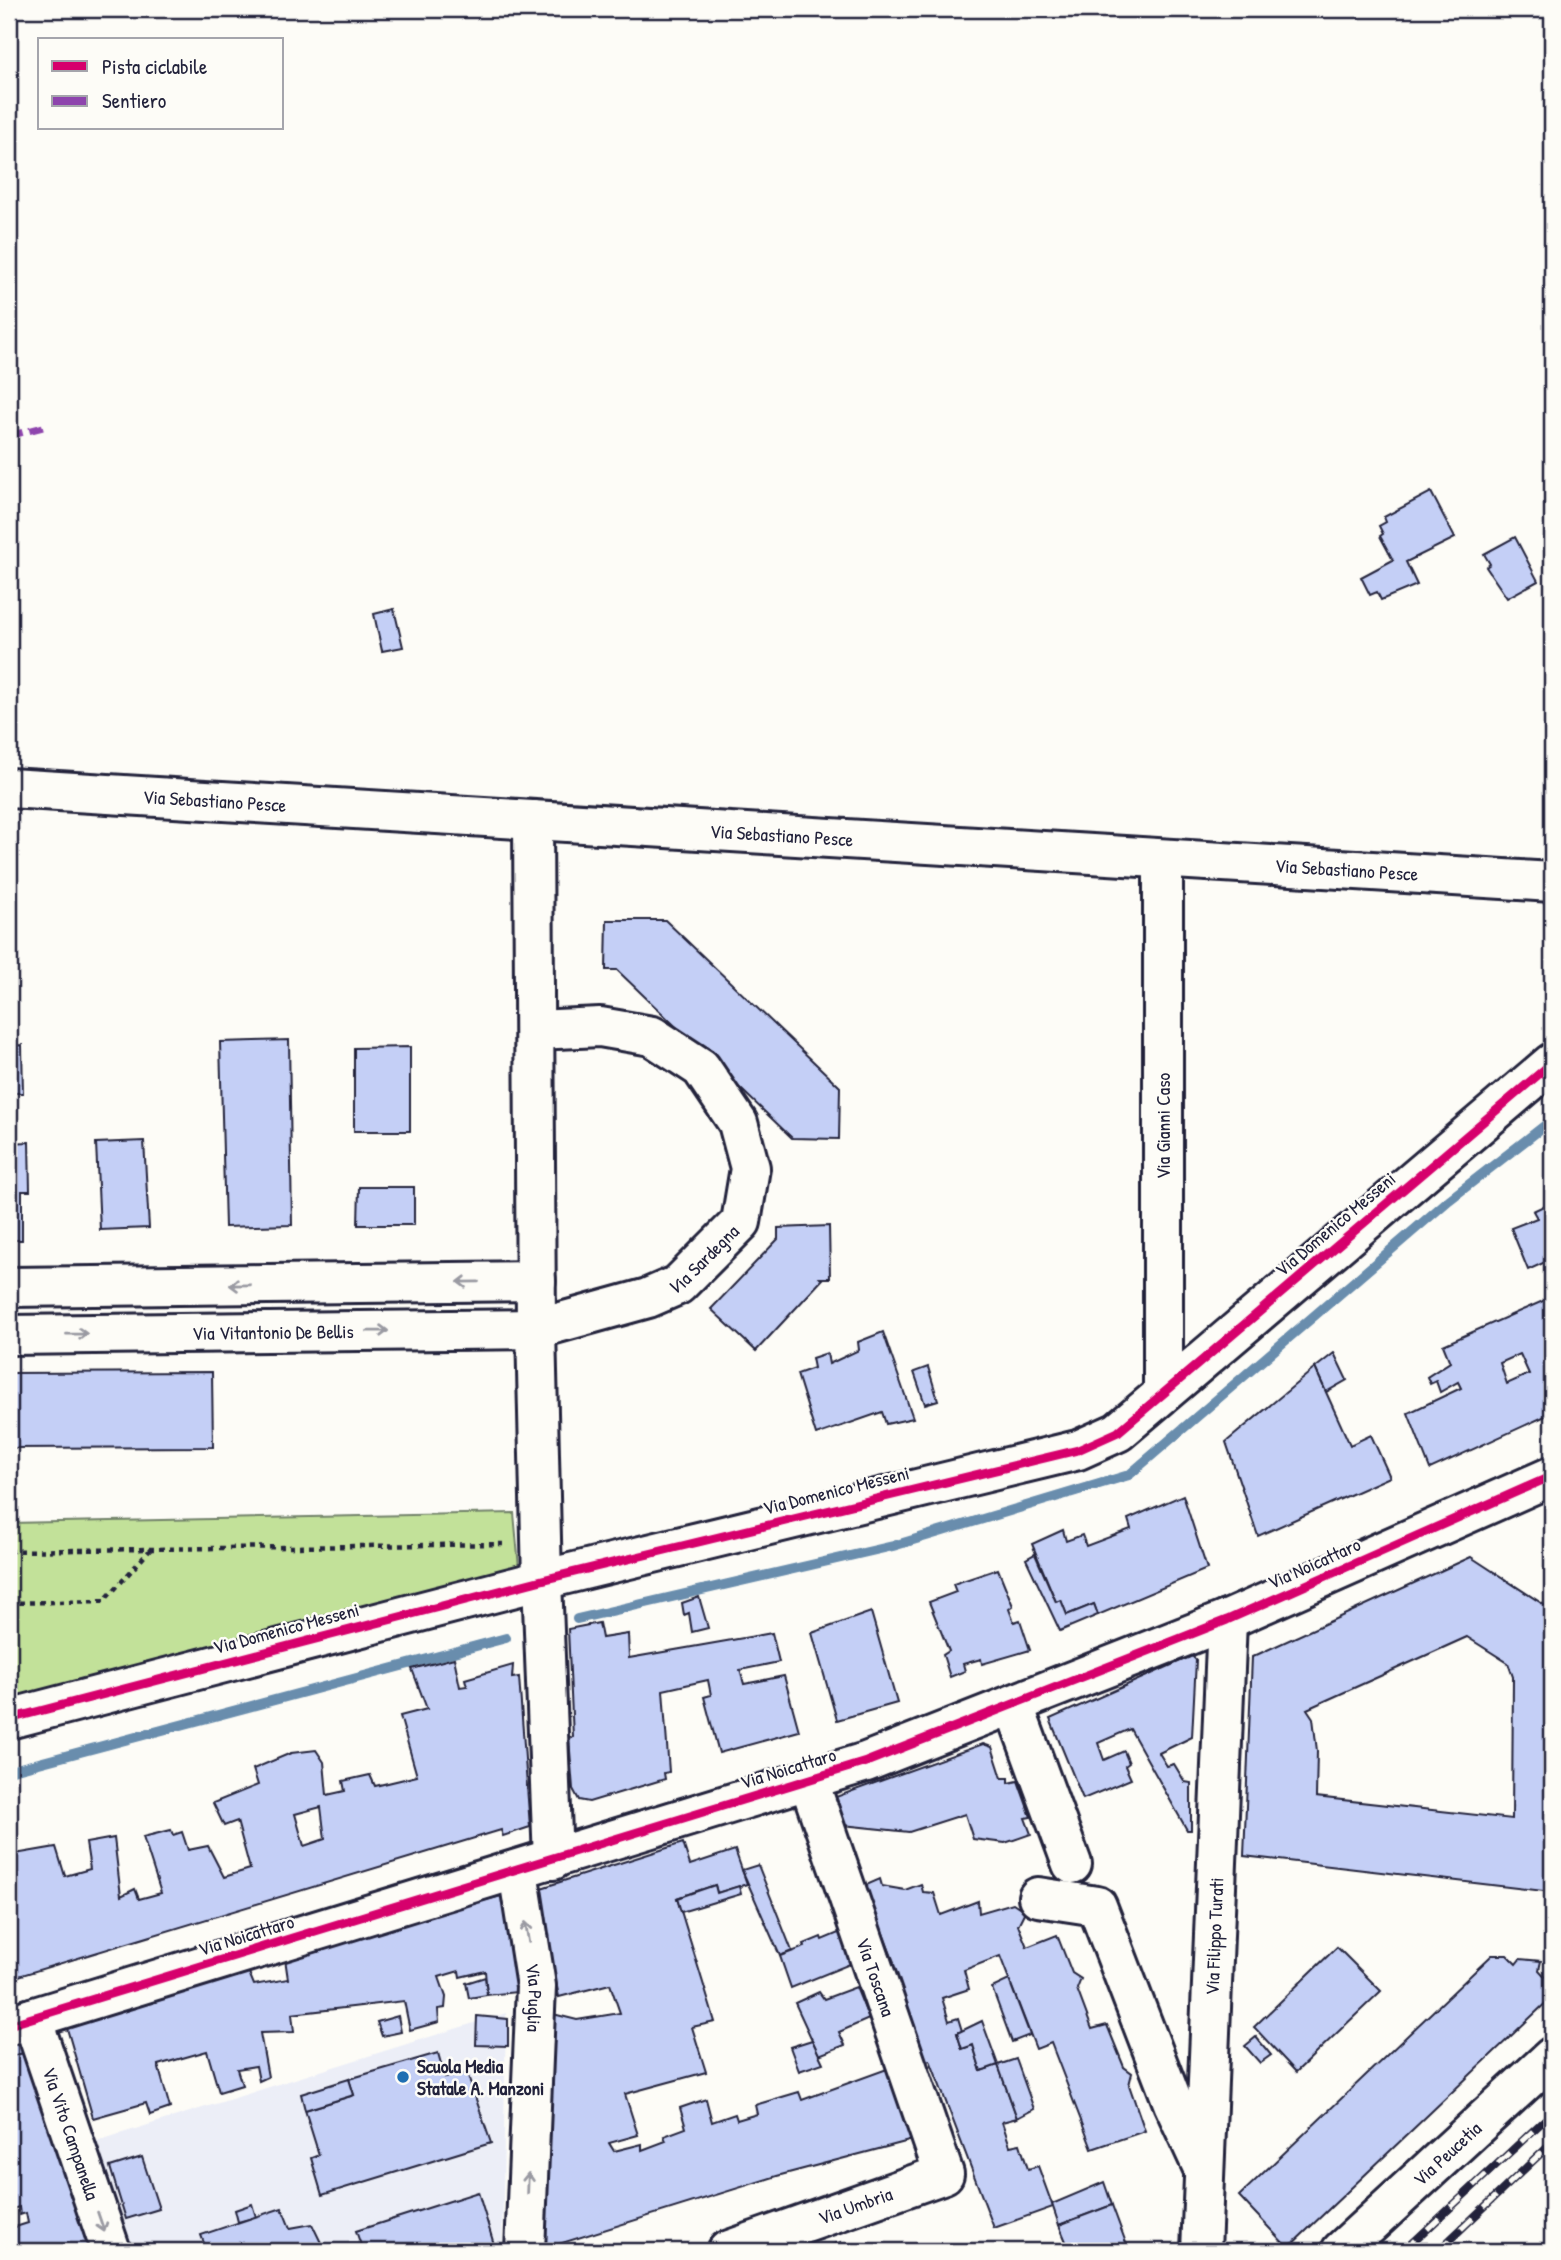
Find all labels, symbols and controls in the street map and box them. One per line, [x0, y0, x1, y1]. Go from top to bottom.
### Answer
legend [38, 38, 284, 130]
text: Pista ciclabile [102, 52, 207, 81]
text: Sentiero [102, 86, 166, 115]
street label: Via Sebastiano Pesce [142, 783, 287, 818]
street label: Via Sebastiano Pesce [709, 818, 854, 852]
street label: Via Sebastiano Pesce [1274, 852, 1419, 887]
street label: Via Gianni Caso [1150, 1073, 1176, 1179]
street label: Via Domenico Messeni [1269, 1166, 1401, 1282]
street label: Via Sardegna [665, 1218, 745, 1300]
one-way arrow [456, 1275, 479, 1289]
one-way arrow [229, 1278, 252, 1291]
street label: Via Vitantonio De Bellis [192, 1318, 354, 1346]
one-way arrow [366, 1324, 389, 1338]
one-way arrow [65, 1328, 88, 1341]
street label: Via Domenico Messeni [760, 1459, 912, 1521]
street label: Via Noicattaro [1263, 1531, 1365, 1595]
street label: Via Domenico Messeni [210, 1596, 362, 1660]
street label: Via Noicattaro [737, 1741, 840, 1795]
street label: Via Filippo Turati [1199, 1877, 1229, 1996]
street label: Via Noicattaro [195, 1908, 298, 1962]
one-way arrow [521, 1921, 534, 1944]
street label: Via Toscana [850, 1934, 902, 2020]
street label: Via Puglia [520, 1961, 549, 2033]
place label: Scuola Media Statale A. Manzoni [417, 2053, 544, 2101]
street label: Via Vito Campanella [37, 2064, 106, 2204]
marker: Scuola Media Statale A. Manzoni [395, 2069, 411, 2085]
street label: Via Peucetia [1407, 2115, 1487, 2192]
one-way arrow [522, 2172, 535, 2195]
street label: Via Umbria [815, 2180, 896, 2231]
one-way arrow [96, 2210, 108, 2232]

